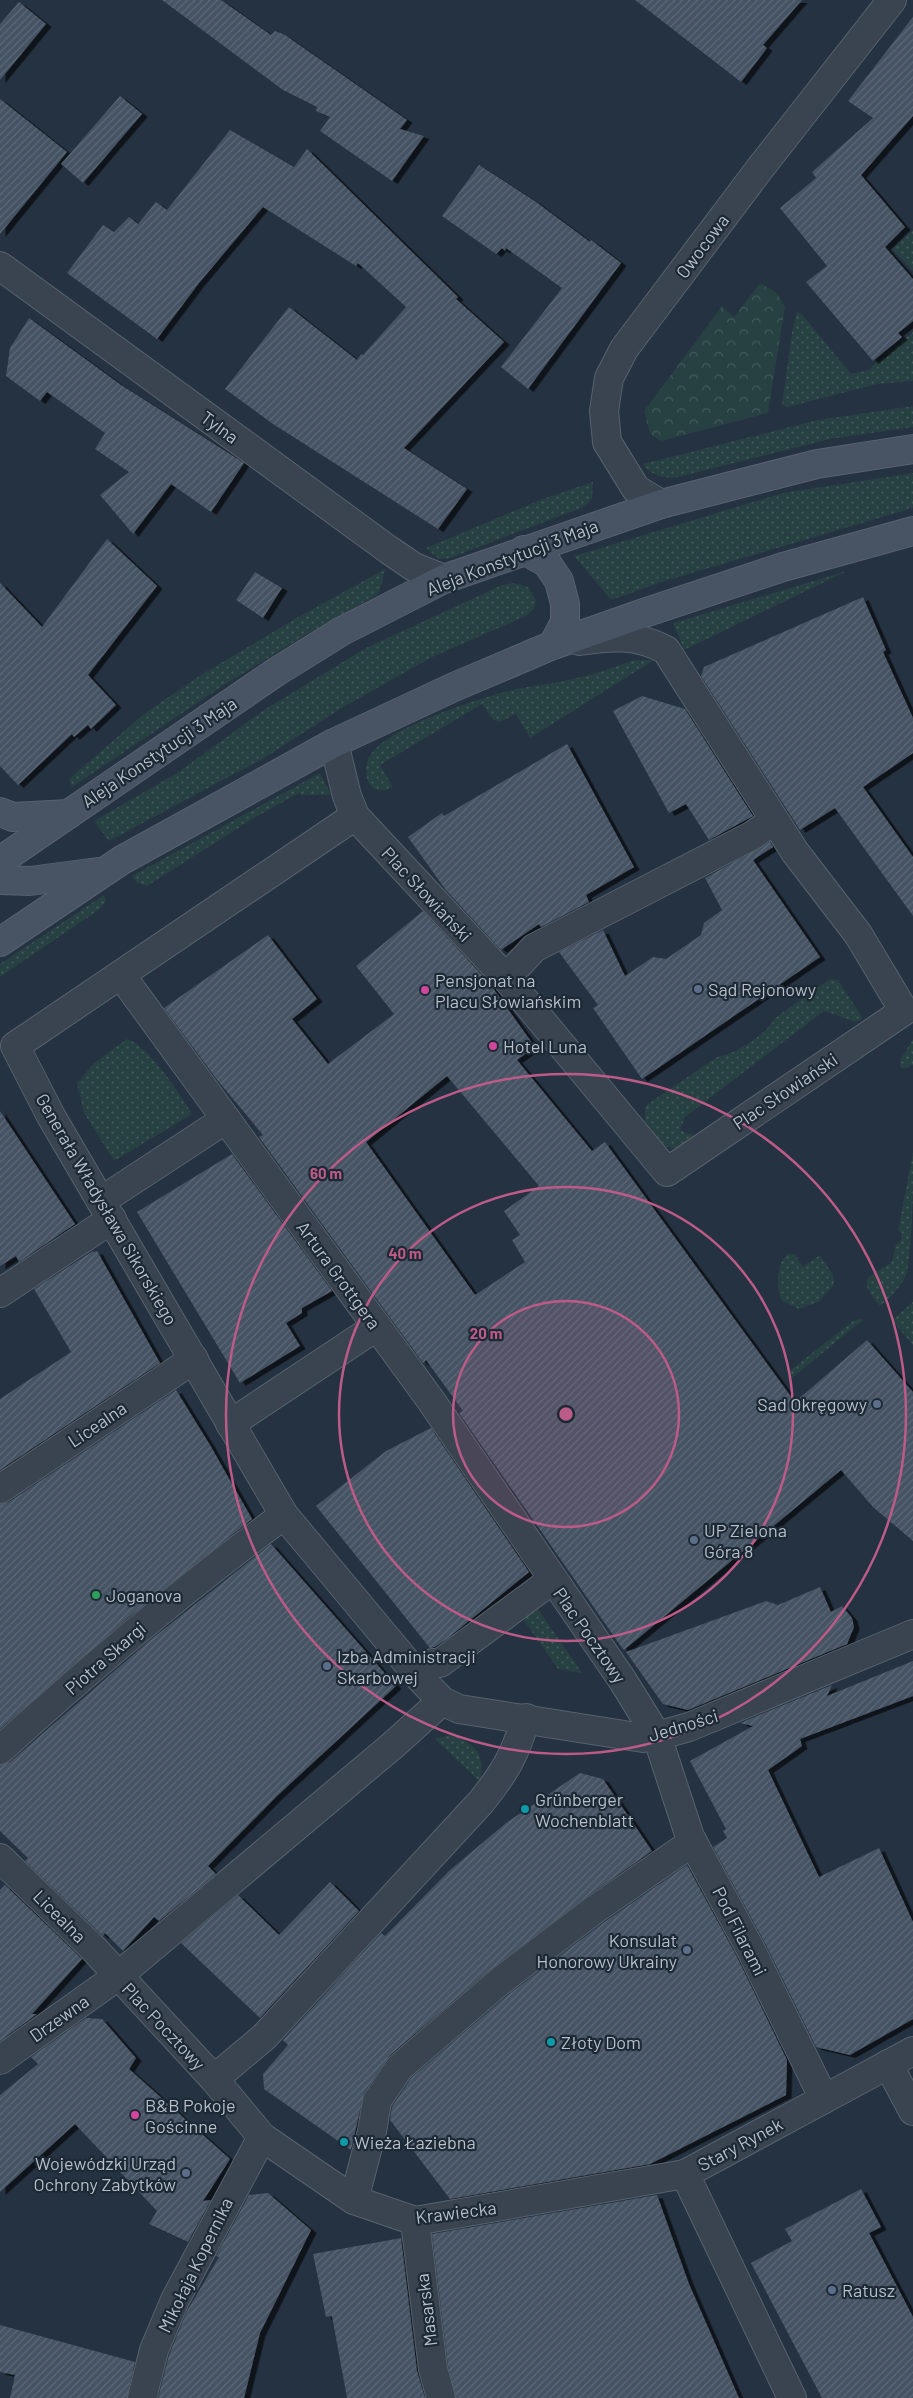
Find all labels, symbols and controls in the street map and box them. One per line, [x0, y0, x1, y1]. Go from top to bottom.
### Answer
street label: Owocowa [671, 210, 733, 282]
street label: Tylna [197, 406, 243, 448]
street label: Aleja Konstytucji 3 Maja [423, 514, 601, 600]
street label: Aleja Konstytucji 3 Maja [77, 692, 241, 812]
street label: Plac Słowiański [377, 842, 477, 946]
place label: Pensjonat na Placu Słowiańskim [435, 969, 581, 1012]
place label: Sąd Rejonowy [708, 978, 816, 1000]
marker: Sąd Rejonowy [692, 983, 704, 995]
marker: Pensjonat na Placu Słowiańskim [419, 984, 431, 996]
place label: Hotel Luna [503, 1035, 587, 1057]
marker: Hotel Luna [487, 1040, 499, 1052]
street label: Plac Słowiański [728, 1048, 842, 1134]
street label: Generała Władysława Sikorskiego [31, 1089, 183, 1329]
text: 60 m [310, 1164, 342, 1182]
street label: Artura Grottgera [292, 1217, 386, 1333]
text: 40 m [388, 1244, 422, 1262]
text: 20 m [470, 1324, 502, 1342]
place label: Sad Okręgowy [757, 1393, 867, 1415]
street label: Licealna [64, 1396, 130, 1452]
marker: Sad Okręgowy [871, 1398, 883, 1410]
centre of rings [557, 1405, 575, 1423]
place label: UP Zielona Góra 8 [704, 1519, 787, 1562]
marker: UP Zielona Góra 8 [688, 1534, 700, 1546]
street label: Plac Pocztowy [549, 1583, 631, 1687]
place label: Joganova [106, 1584, 182, 1606]
marker: Joganova [90, 1589, 102, 1601]
street label: Piotra Skargi [60, 1617, 150, 1699]
place label: Izba Administracji Skarbowej [337, 1645, 476, 1688]
marker: Izba Administracji Skarbowej [321, 1660, 333, 1672]
street label: Jedności [645, 1704, 721, 1746]
place label: Grünberger Wochenblatt [535, 1788, 634, 1831]
marker: Grünberger Wochenblatt [519, 1803, 531, 1815]
street label: Pod Filarami [708, 1883, 772, 1979]
street label: Licealna [29, 1885, 91, 1947]
place label: Konsulat Honorowy Ukrainy [536, 1929, 677, 1972]
marker: Konsulat Honorowy Ukrainy [681, 1944, 693, 1956]
street label: Plac Pocztowy [118, 1978, 210, 2074]
street label: Drzewna [25, 1990, 93, 2046]
place label: Złoty Dom [561, 2031, 641, 2053]
marker: Złoty Dom [545, 2036, 557, 2048]
place label: B&B Pokoje Gościnne [145, 2094, 236, 2137]
marker: B&B Pokoje Gościnne [129, 2109, 141, 2121]
street label: Stary Rynek [694, 2113, 786, 2175]
place label: Wieża Łaziebna [354, 2131, 476, 2153]
marker: Wieża Łaziebna [338, 2136, 350, 2148]
place label: Wojewódzki Urząd Ochrony Zabytków [34, 2152, 176, 2195]
marker: Wojewódzki Urząd Ochrony Zabytków [180, 2167, 192, 2179]
street label: Mikołaja Kopernika [153, 2194, 237, 2336]
street label: Krawiecka [414, 2196, 498, 2228]
street label: Masarska [411, 2272, 441, 2348]
place label: Ratusz [842, 2279, 895, 2301]
marker: Ratusz [826, 2284, 838, 2296]

